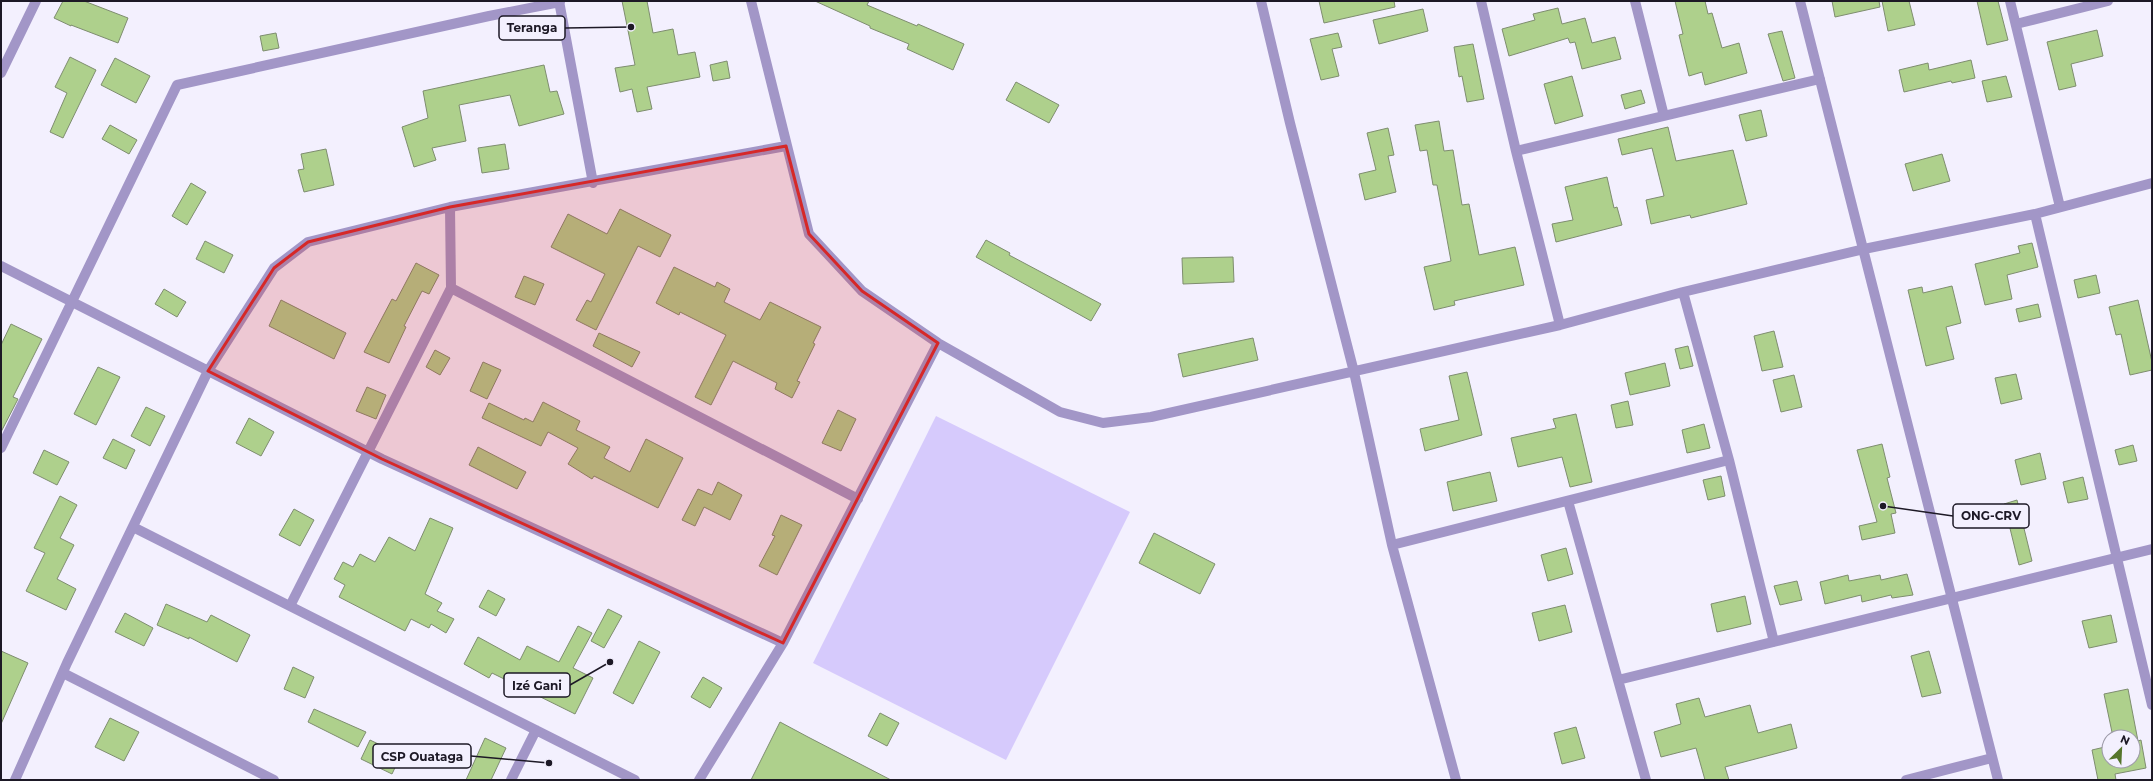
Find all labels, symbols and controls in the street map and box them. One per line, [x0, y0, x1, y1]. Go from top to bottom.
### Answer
callout: Teranga [499, 16, 565, 40]
text: Teranga [507, 20, 557, 35]
callout: ONG-CRV [1953, 504, 2029, 528]
text: ONG-CRV [1961, 508, 2022, 523]
callout: Izé Gani [504, 673, 570, 697]
text: Izé Gani [512, 678, 562, 693]
north arrow [2101, 729, 2141, 769]
text: N [2118, 732, 2132, 748]
callout: CSP Ouataga [373, 744, 471, 768]
text: CSP Ouataga [381, 749, 463, 764]

